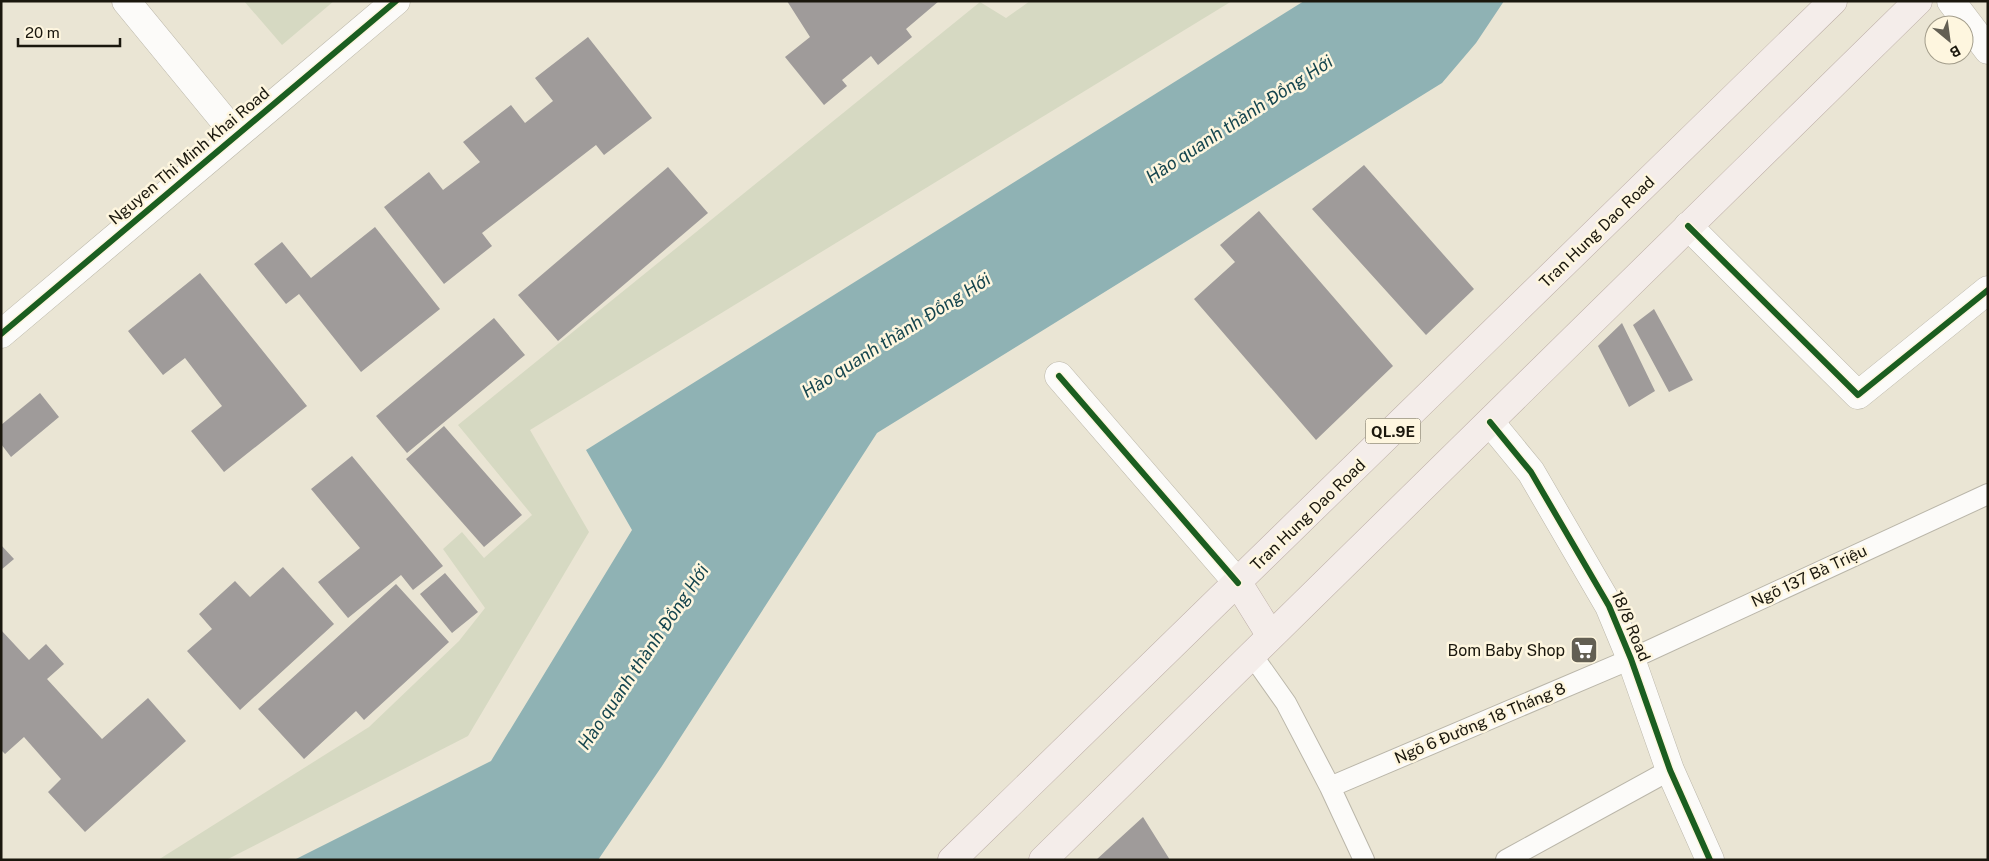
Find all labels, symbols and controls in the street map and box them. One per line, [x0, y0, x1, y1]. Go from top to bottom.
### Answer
scale bar [18, 15, 120, 47]
north arrow [1924, 15, 1974, 65]
text: 20 m [25, 24, 60, 41]
text: B [1947, 42, 1963, 61]
water label: Hào quanh thành Đồng Hới [1142, 50, 1337, 187]
street label: Nguyen Thi Minh Khai Road [105, 83, 273, 229]
street label: Tran Hung Dao Road [1536, 172, 1658, 292]
water label: Hào quanh thành Đồng Hới [798, 268, 995, 402]
road number: QL.9E [1366, 418, 1420, 444]
street label: Tran Hung Dao Road [1247, 455, 1369, 575]
street label: Ngõ 137 Bà Triệu [1748, 541, 1870, 611]
water label: Hào quanh thành Đồng Hới [573, 560, 713, 753]
street label: 18/8 Road [1608, 588, 1654, 664]
supermarket icon: Bom Baby Shop [1569, 635, 1599, 665]
place label: Bom Baby Shop [1448, 641, 1565, 660]
street label: Ngõ 6 Đường 18 Tháng 8 [1392, 678, 1568, 768]

